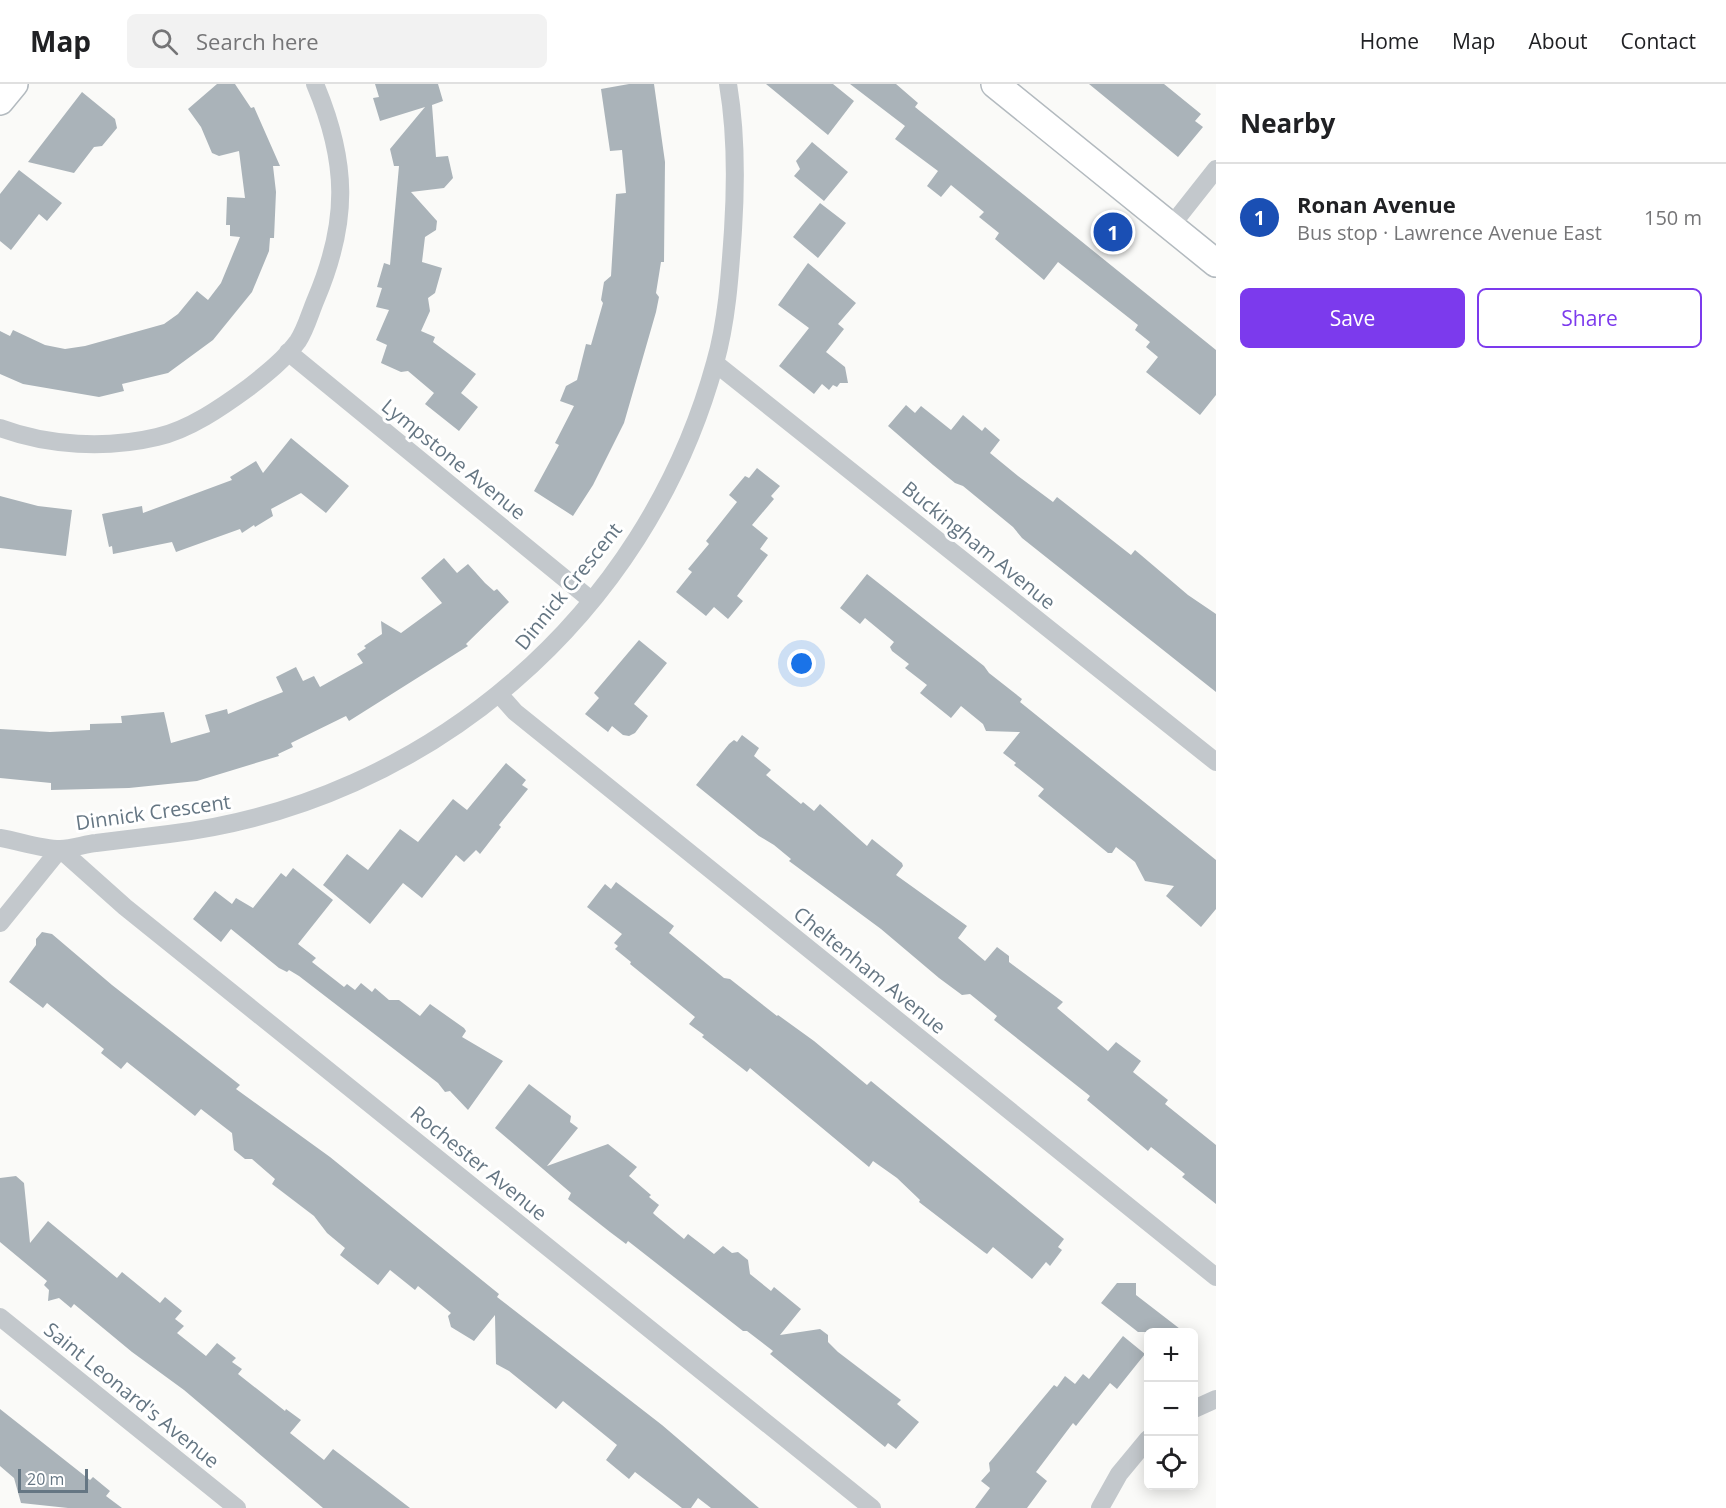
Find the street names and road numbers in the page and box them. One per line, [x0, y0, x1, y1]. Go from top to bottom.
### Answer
street label: Lympstone Avenue [376, 392, 532, 526]
street label: Buckingham Avenue [897, 475, 1061, 615]
street label: Dinnick Crescent [508, 517, 628, 655]
street label: Dinnick Crescent [74, 788, 232, 836]
street label: Cheltenham Avenue [788, 900, 952, 1040]
street label: Rochester Avenue [405, 1100, 553, 1226]
street label: Saint Leonard's Avenue [39, 1316, 225, 1474]

